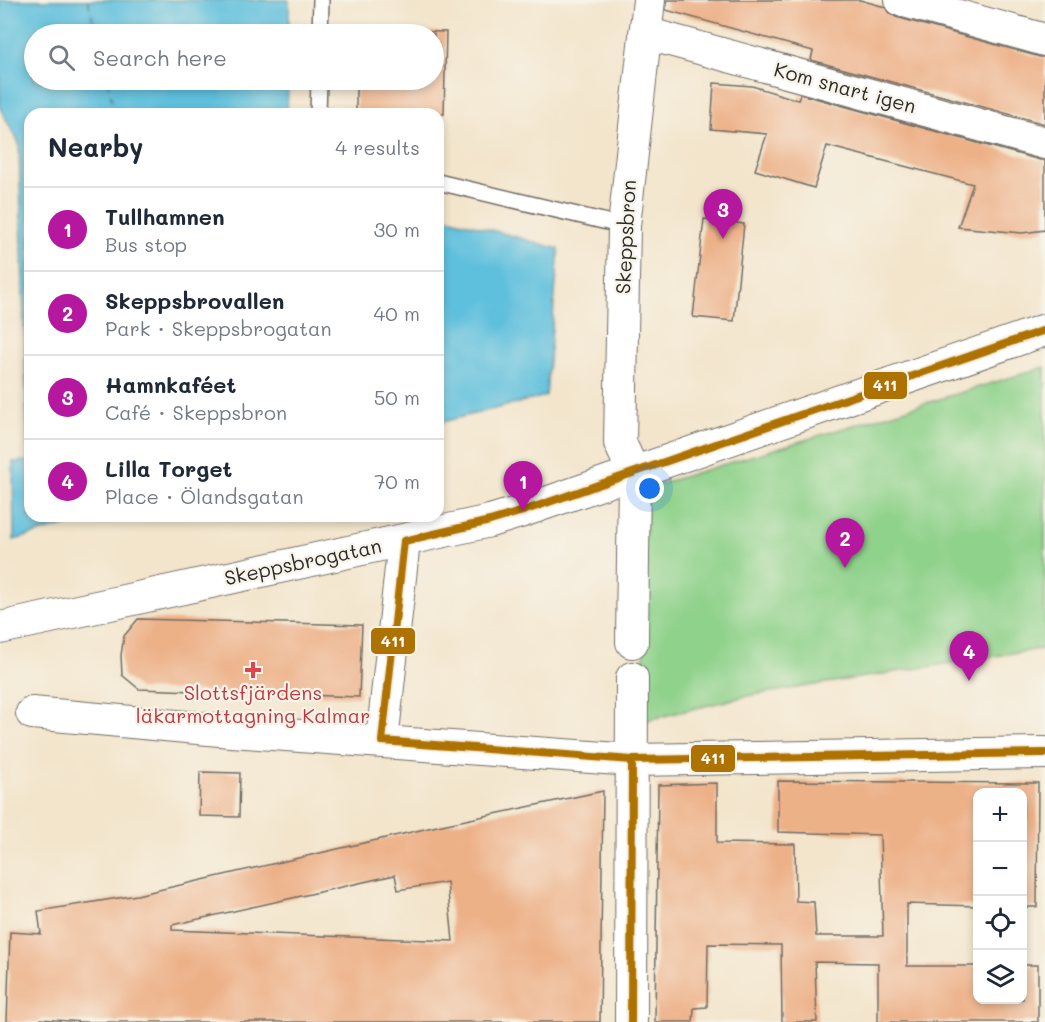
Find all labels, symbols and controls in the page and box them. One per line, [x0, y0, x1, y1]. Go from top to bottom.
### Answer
search box [24, 24, 444, 90]
icon: search [45, 41, 78, 74]
text: Search here [93, 43, 227, 72]
street label: Kom snart igen [771, 56, 919, 118]
text: Nearby [48, 130, 143, 164]
text: 4 results [335, 134, 420, 160]
street label: Skeppsbron [609, 179, 641, 295]
pin: 3 [704, 190, 742, 239]
text: Tullhamnen [105, 202, 225, 231]
text: 1 [63, 216, 72, 242]
text: 30 m [374, 216, 420, 242]
text: Bus stop [105, 231, 187, 257]
text: Skeppsbrovallen [105, 286, 284, 315]
text: 2 [62, 300, 73, 326]
text: 40 m [374, 300, 420, 326]
text: Park · Skeppsbrogatan [105, 315, 332, 341]
text: Hamnkaféet [105, 370, 236, 399]
line badge: 411 [863, 371, 908, 400]
text: 411 [873, 374, 897, 395]
text: 3 [62, 384, 74, 410]
text: 50 m [374, 384, 420, 410]
text: Café · Skeppsbron [105, 399, 287, 425]
text: Lilla Torget [105, 454, 232, 483]
pin: 1 [504, 462, 542, 511]
text: 4 [61, 468, 74, 494]
text: 70 m [374, 468, 420, 494]
your location [635, 474, 664, 503]
text: Place · Ölandsgatan [105, 483, 304, 509]
pin: 2 [826, 518, 864, 568]
street label: Skeppsbrogatan [222, 532, 384, 590]
line badge: 411 [370, 627, 416, 655]
text: 411 [381, 630, 405, 651]
pin: 4 [950, 632, 988, 681]
marker: Slottsfjärdens läkarmottagning Kalmar [244, 661, 262, 679]
place label: Slottsfjärdens läkarmottagning Kalmar [136, 679, 370, 728]
line badge: 411 [690, 744, 736, 773]
text: 411 [701, 747, 725, 768]
map controls [973, 788, 1027, 1004]
button: + [973, 788, 1027, 842]
button: − [973, 842, 1027, 896]
button: locate [973, 896, 1027, 950]
button: layers [973, 950, 1027, 1004]

